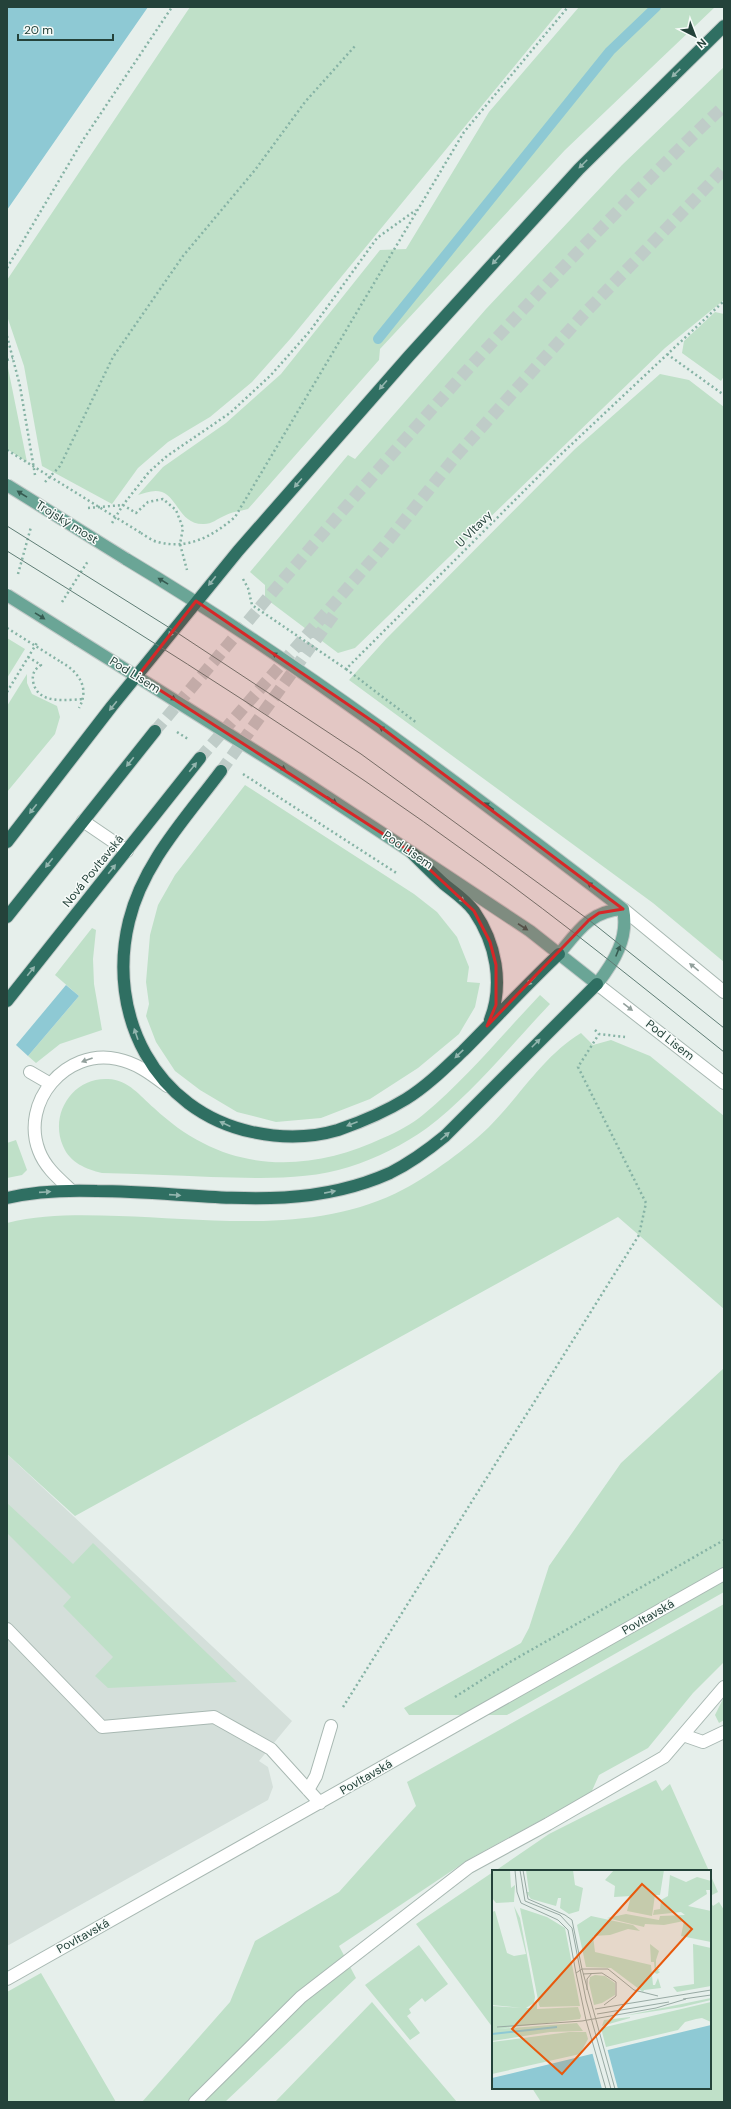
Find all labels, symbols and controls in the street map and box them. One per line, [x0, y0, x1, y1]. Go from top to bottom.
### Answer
scale bar [18, 16, 113, 42]
north arrow [675, 16, 715, 56]
text: 20 m [24, 22, 53, 38]
text: N [694, 36, 709, 51]
one-way arrow [671, 68, 681, 77]
one-way arrow [579, 159, 588, 169]
one-way arrow [491, 255, 500, 265]
one-way arrow [379, 380, 388, 390]
one-way arrow [293, 477, 302, 488]
one-way arrow [16, 491, 28, 498]
street label: Trojský most [33, 497, 101, 548]
street label: U Vltavy [452, 507, 496, 551]
one-way arrow [208, 575, 217, 586]
one-way arrow [158, 577, 168, 585]
one-way arrow [35, 612, 45, 620]
one-way arrow [168, 626, 176, 637]
one-way arrow [271, 652, 282, 660]
street label: Pod Lisem [107, 653, 163, 697]
one-way arrow [166, 693, 176, 701]
one-way arrow [108, 700, 117, 711]
one-way arrow [378, 726, 389, 734]
one-way arrow [126, 756, 135, 767]
one-way arrow [189, 762, 197, 773]
one-way arrow [275, 763, 287, 770]
one-way arrow [327, 796, 337, 804]
one-way arrow [483, 802, 494, 811]
one-way arrow [29, 803, 38, 814]
street label: Pod Lisem [380, 827, 436, 873]
street label: Nová Povltavská [59, 831, 127, 911]
one-way arrow [45, 858, 54, 869]
one-way arrow [108, 864, 117, 875]
one-way arrow [586, 881, 597, 890]
one-way arrow [455, 893, 465, 902]
one-way arrow [518, 923, 528, 931]
one-way arrow [615, 945, 621, 956]
one-way arrow [688, 963, 699, 972]
one-way arrow [27, 965, 36, 976]
one-way arrow [526, 976, 536, 986]
one-way arrow [623, 1003, 634, 1012]
street label: Pod Lisem [643, 1016, 697, 1064]
one-way arrow [133, 1028, 139, 1040]
one-way arrow [531, 1038, 541, 1048]
one-way arrow [454, 1049, 464, 1058]
one-way arrow [81, 1058, 93, 1064]
one-way arrow [220, 1121, 231, 1127]
one-way arrow [345, 1122, 357, 1128]
one-way arrow [440, 1131, 450, 1140]
one-way arrow [323, 1188, 336, 1194]
one-way arrow [39, 1189, 51, 1196]
one-way arrow [169, 1191, 181, 1198]
street label: Povltavská [619, 1596, 677, 1638]
street label: Povltavská [337, 1756, 395, 1798]
inset map [492, 1870, 711, 2089]
street label: Povltavská [54, 1915, 112, 1957]

